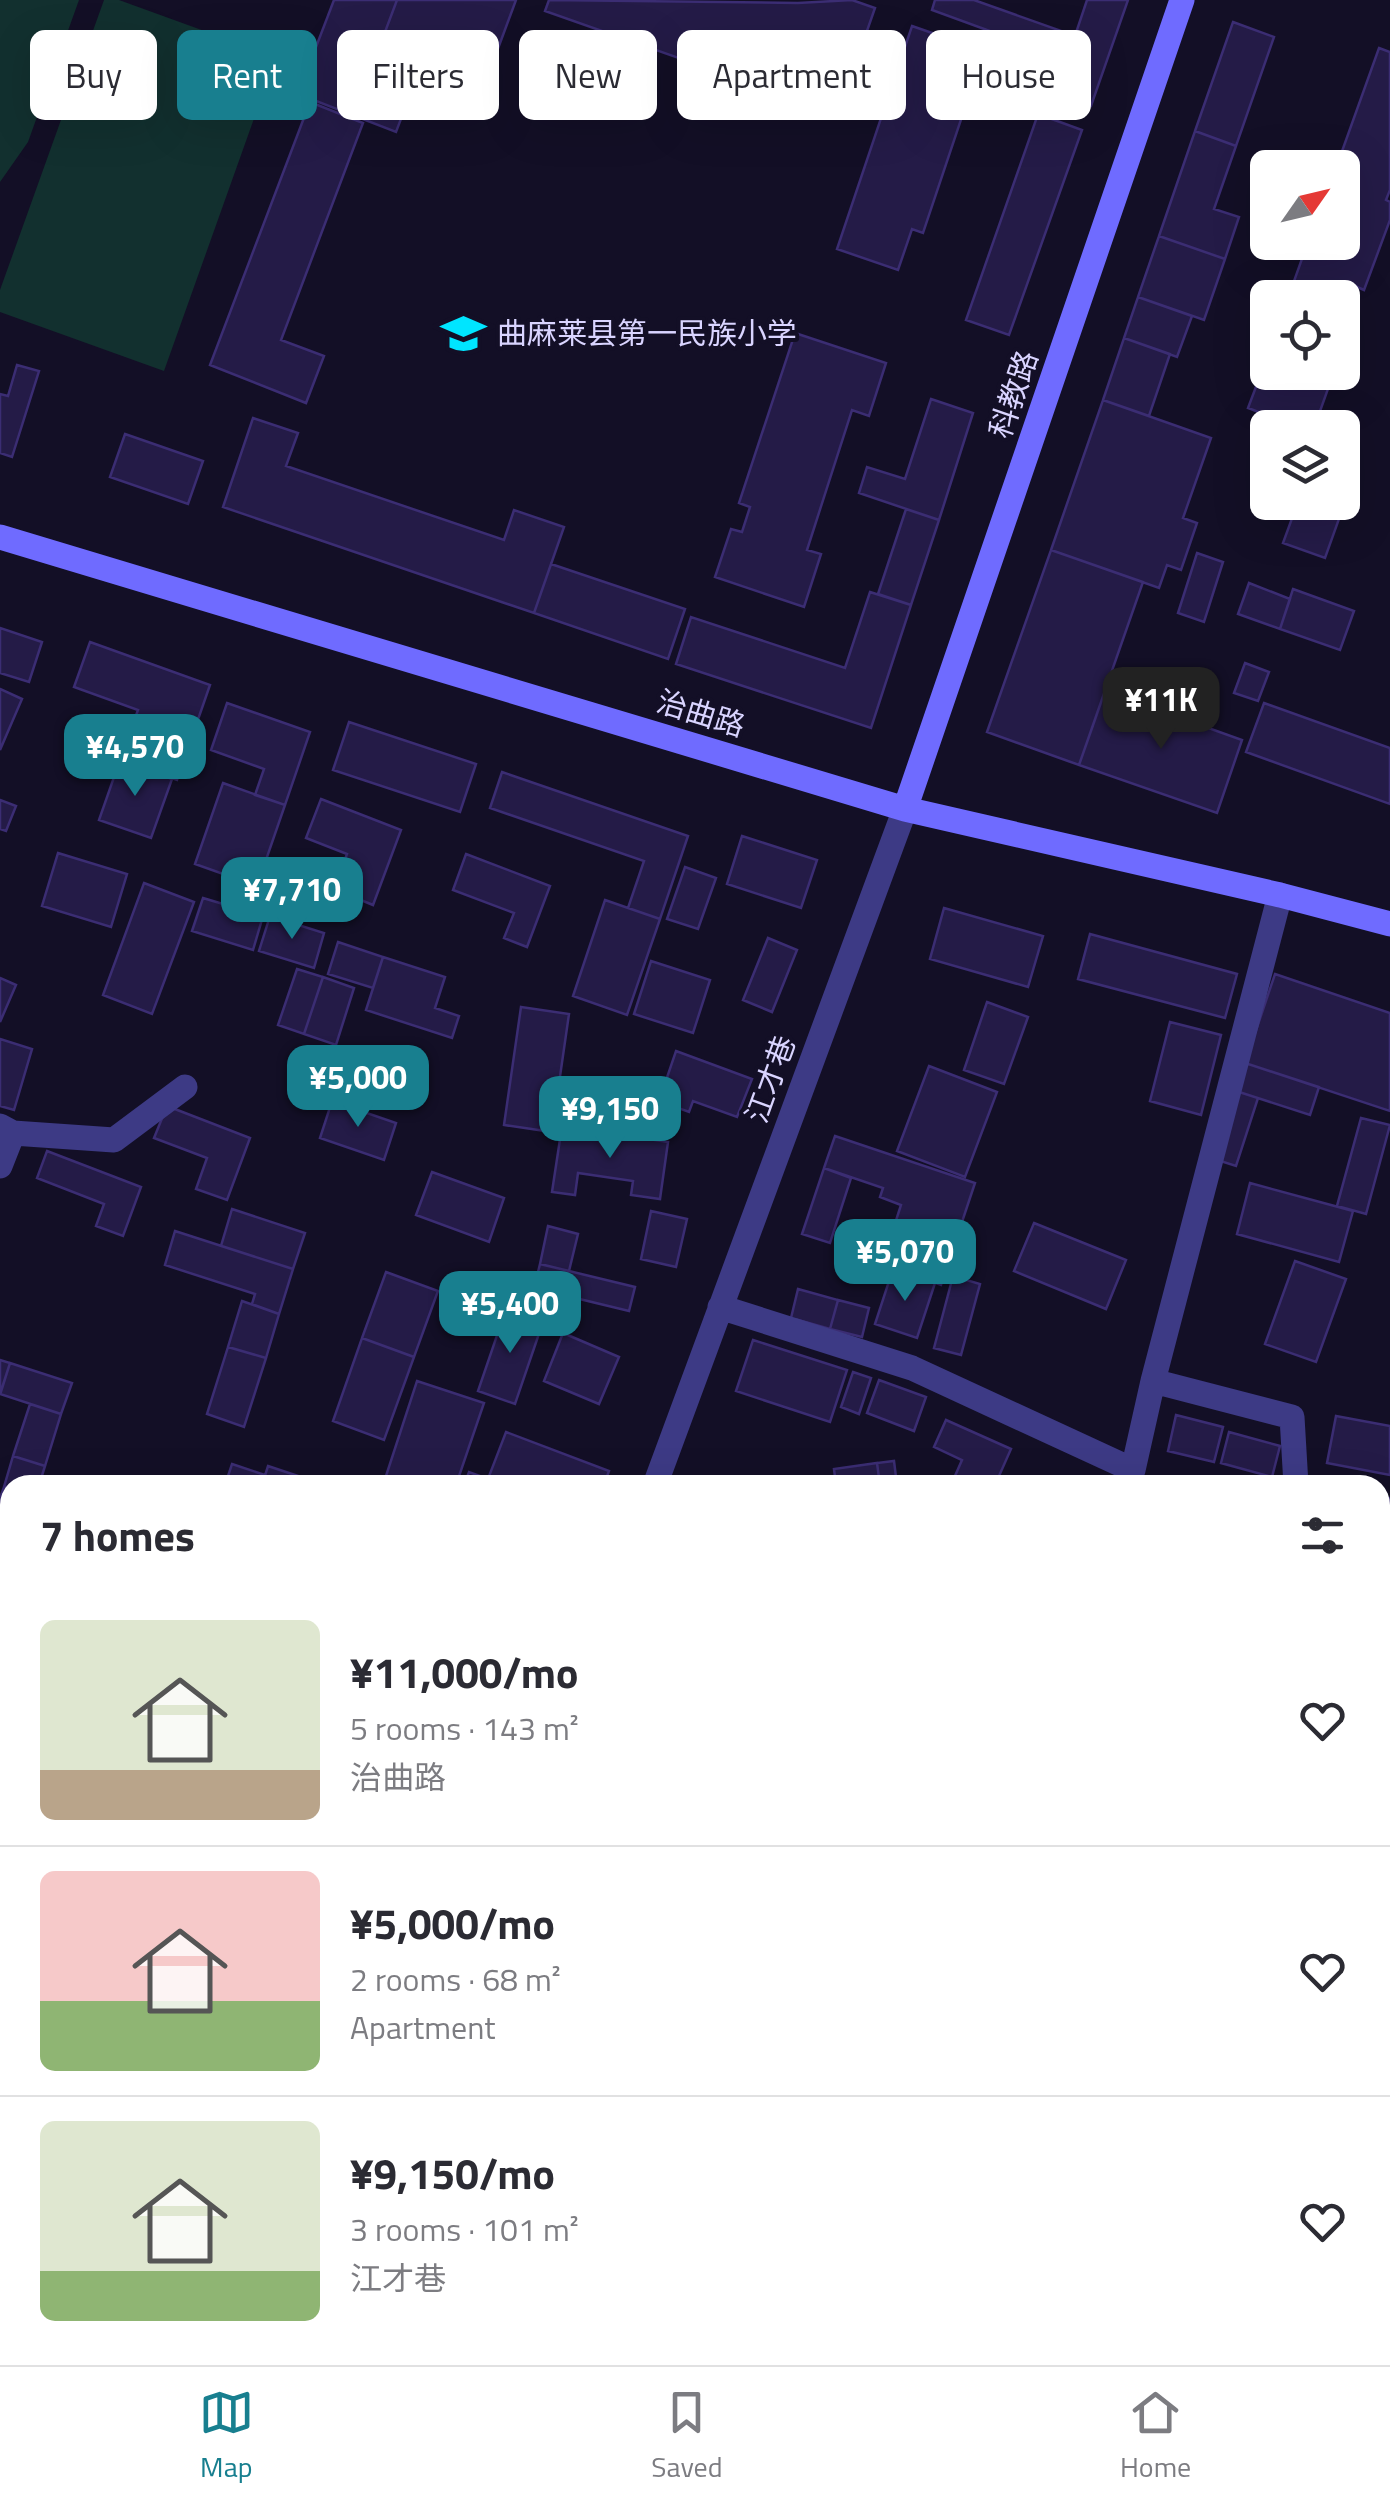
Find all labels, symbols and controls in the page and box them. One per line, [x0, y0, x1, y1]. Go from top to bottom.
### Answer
chip: Buy [30, 30, 157, 120]
chip: Rent [177, 30, 317, 120]
chip: Filters [337, 30, 499, 120]
chip: New [519, 30, 657, 120]
chip: Apartment [677, 30, 906, 120]
chip: House [926, 30, 1091, 120]
north arrow [1250, 150, 1360, 260]
map controls [1250, 150, 1360, 520]
button: locate [1250, 280, 1360, 390]
school or university icon: 曲麻莱县第一民族小学 [440, 309, 488, 357]
place label: 曲麻莱县第一民族小学 [497, 310, 797, 356]
street label: 科教路 [977, 344, 1049, 444]
button: layers [1250, 410, 1360, 520]
pin: ¥11K [1102, 667, 1220, 752]
text: ¥11K [1125, 675, 1197, 723]
street label: 治曲路 [651, 678, 751, 748]
pin: ¥4,570 [54, 714, 216, 799]
text: ¥4,570 [86, 722, 184, 770]
pin: ¥7,710 [211, 857, 373, 942]
text: ¥7,710 [243, 865, 341, 913]
street label: 江才巷 [733, 1029, 807, 1129]
pin: ¥5,000 [277, 1045, 439, 1130]
text: ¥5,000 [309, 1053, 407, 1101]
pin: ¥9,150 [529, 1076, 691, 1161]
text: ¥9,150 [561, 1084, 659, 1132]
pin: ¥5,070 [824, 1219, 986, 1304]
text: ¥5,070 [856, 1227, 954, 1275]
pin: ¥5,400 [429, 1271, 591, 1356]
text: ¥5,400 [461, 1279, 559, 1327]
text: 7 homes [40, 1503, 195, 1567]
icon: filters [1295, 1508, 1350, 1563]
text: ¥11,000/mo [350, 1640, 578, 1704]
icon: home [120, 1660, 240, 1780]
icon: heart [1295, 1693, 1350, 1748]
text: 5 rooms · 143 m² [350, 1704, 579, 1752]
text: 治曲路 [350, 1753, 446, 1801]
text: ¥5,000/mo [350, 1891, 555, 1955]
icon: home [120, 1911, 240, 2031]
icon: heart [1295, 1944, 1350, 1999]
text: 2 rooms · 68 m² [350, 1955, 561, 2003]
text: Apartment [350, 2003, 496, 2051]
text: ¥9,150/mo [350, 2141, 555, 2205]
icon: home [120, 2161, 240, 2281]
icon: heart [1295, 2194, 1350, 2249]
text: 3 rooms · 101 m² [350, 2205, 579, 2253]
text: 江才巷 [350, 2254, 446, 2302]
tab: Map [199, 2385, 254, 2488]
tab: Saved [651, 2385, 723, 2488]
tab: Home [1120, 2385, 1191, 2488]

